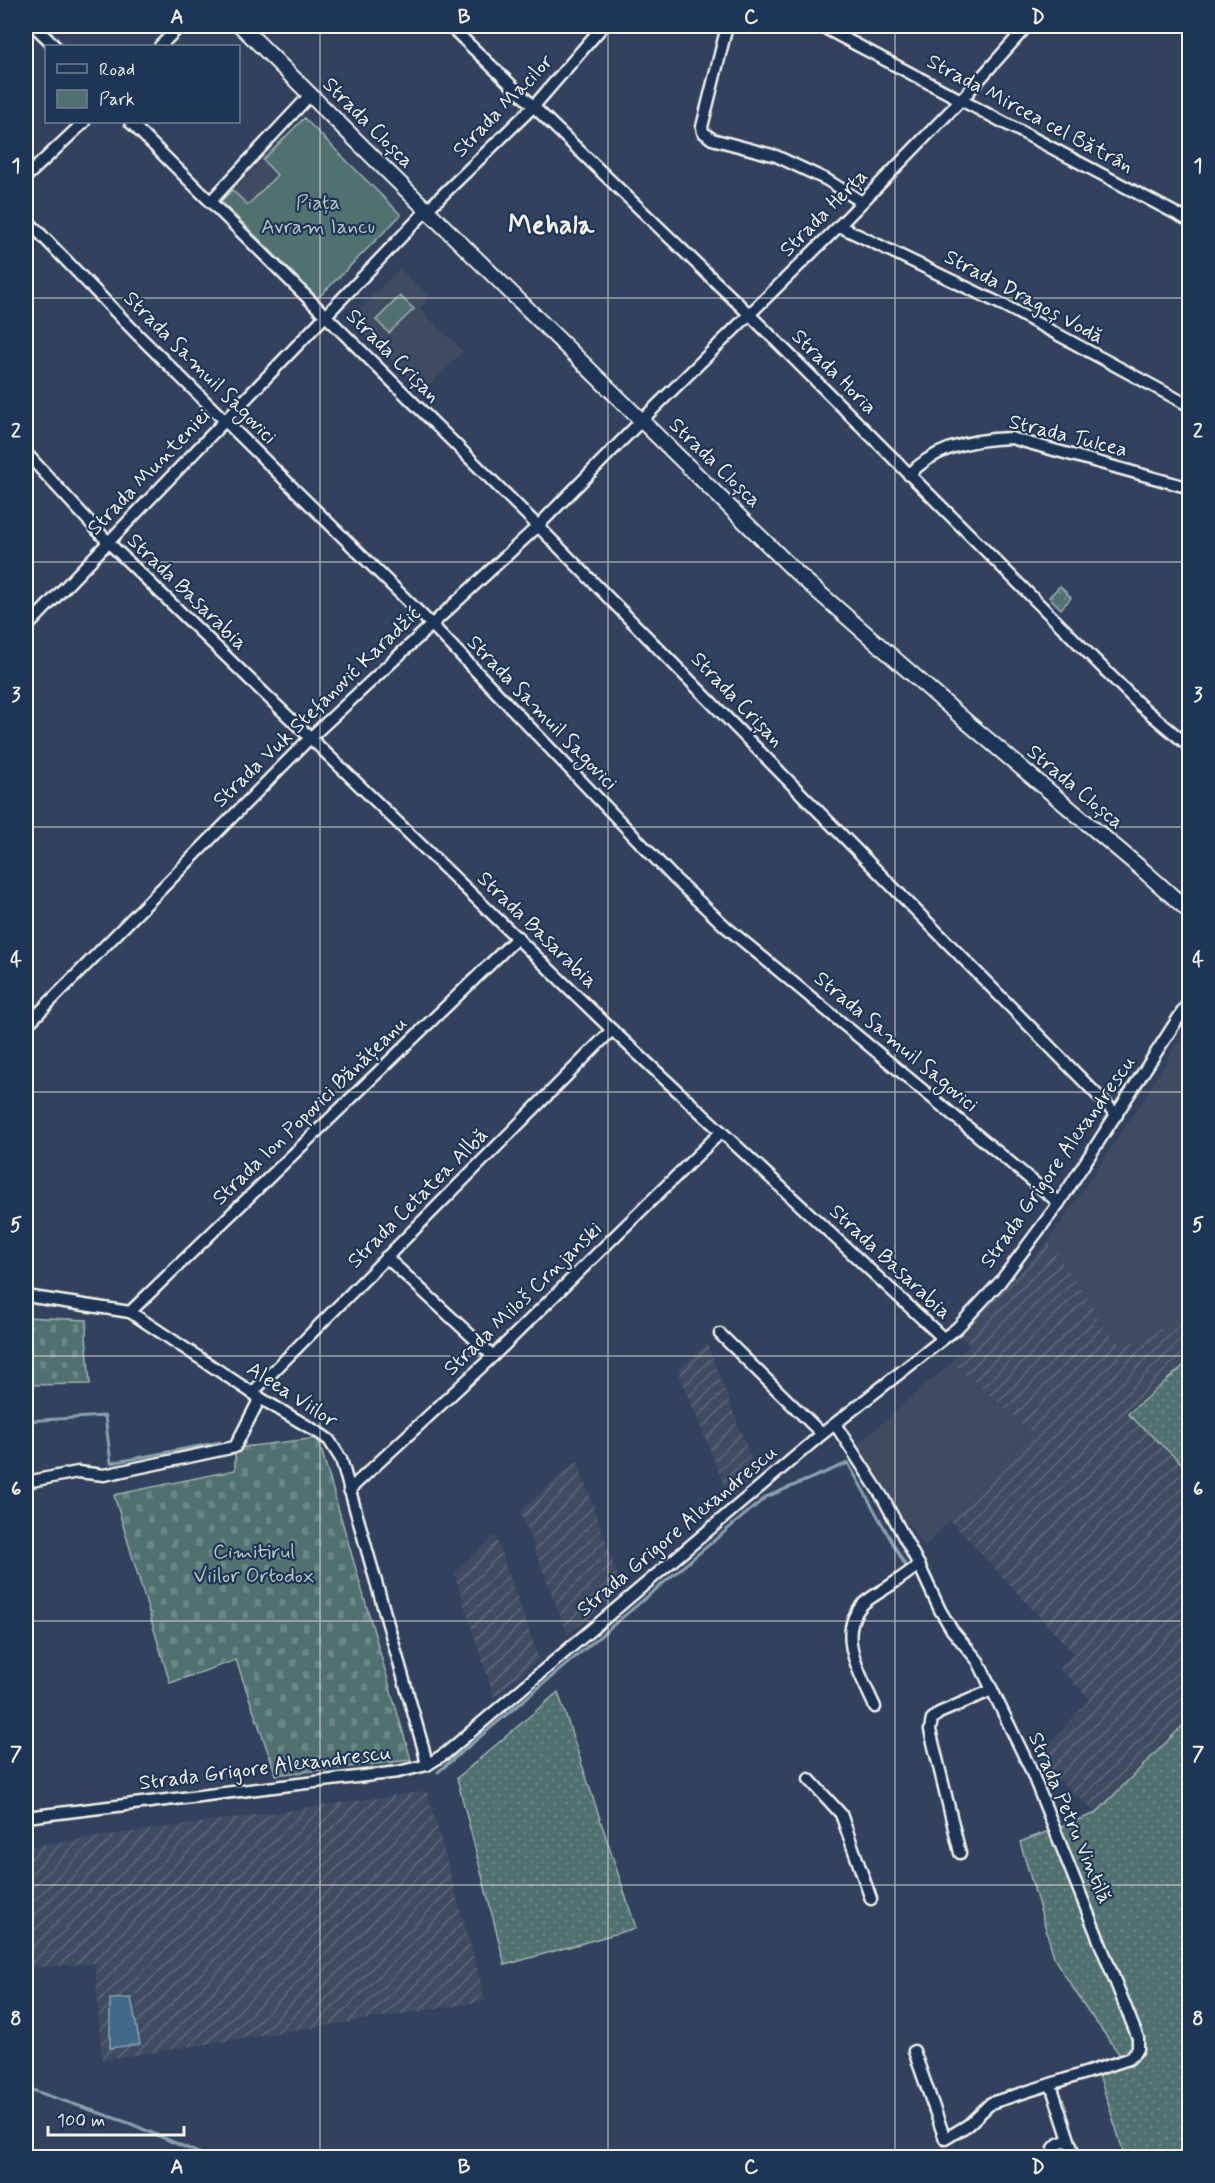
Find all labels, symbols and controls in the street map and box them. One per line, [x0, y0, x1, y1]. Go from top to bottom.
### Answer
text: A [170, 4, 184, 31]
text: B [458, 4, 471, 31]
text: C [744, 4, 759, 31]
text: D [1031, 4, 1045, 31]
legend [45, 45, 240, 123]
street label: Strada Macilor [447, 48, 560, 164]
street label: Strada Mircea cel Bătrân [922, 48, 1138, 180]
text: Road [99, 58, 135, 82]
street label: Strada Cloșca [316, 71, 420, 175]
text: Park [99, 88, 135, 112]
text: 1 [12, 153, 20, 180]
text: 1 [1194, 153, 1202, 180]
street label: Strada Herța [774, 163, 874, 263]
park label: Piața Avram Iancu [261, 189, 375, 241]
district label: Mehala [508, 208, 595, 243]
street label: Strada Dragoș Vodă [939, 243, 1109, 351]
street label: Strada Samuil Sagovici [116, 285, 283, 452]
street label: Strada Crișan [340, 303, 446, 409]
street label: Strada Horia [785, 323, 883, 421]
street label: Strada Munteniei [81, 402, 217, 542]
street label: Strada Tulcea [1006, 408, 1130, 464]
street label: Strada Cloșca [663, 412, 767, 514]
text: 2 [11, 418, 21, 445]
text: 2 [1193, 418, 1203, 445]
street label: Strada Basarabia [121, 527, 253, 657]
street label: Strada Vuk Stefanović Karadžić [207, 600, 427, 814]
street label: Strada Samuil Sagovici [460, 629, 624, 798]
street label: Strada Crișan [684, 646, 790, 754]
text: 3 [11, 682, 21, 709]
text: 3 [1193, 682, 1203, 709]
street label: Strada Cloșca [1020, 738, 1130, 836]
street label: Strada Basarabia [471, 865, 603, 995]
text: 4 [10, 947, 22, 974]
text: 4 [1192, 947, 1204, 974]
street label: Strada Samuil Sagovici [807, 965, 984, 1120]
street label: Strada Ion Popovici Bănățeanu [206, 1010, 414, 1212]
street label: Strada Grigore Alexandrescu [974, 1050, 1142, 1274]
street label: Strada Cetatea Albă [341, 1121, 495, 1275]
street label: Strada Basarabia [823, 1198, 957, 1326]
text: 5 [10, 1212, 22, 1239]
text: 5 [1192, 1212, 1204, 1239]
street label: Strada Miloš Crnjanski [437, 1216, 609, 1382]
street label: Aleea Viilor [241, 1355, 343, 1435]
street label: Strada Grigore Alexandrescu [571, 1439, 783, 1623]
text: 6 [11, 1476, 21, 1503]
text: 6 [1193, 1476, 1203, 1503]
park label: Cimitirul Viilor Ortodox [194, 1538, 314, 1590]
street label: Strada Petru Vintilă [1021, 1728, 1119, 1908]
street label: Strada Grigore Alexandrescu [137, 1739, 393, 1797]
text: 7 [10, 1741, 22, 1768]
text: 7 [1192, 1741, 1204, 1768]
text: 8 [10, 2006, 22, 2033]
text: 8 [1192, 2006, 1204, 2033]
scale bar [48, 2099, 184, 2137]
text: 100 m [57, 2109, 105, 2133]
text: A [170, 2154, 184, 2181]
text: B [458, 2154, 471, 2181]
text: C [744, 2154, 759, 2181]
text: D [1031, 2154, 1045, 2181]

